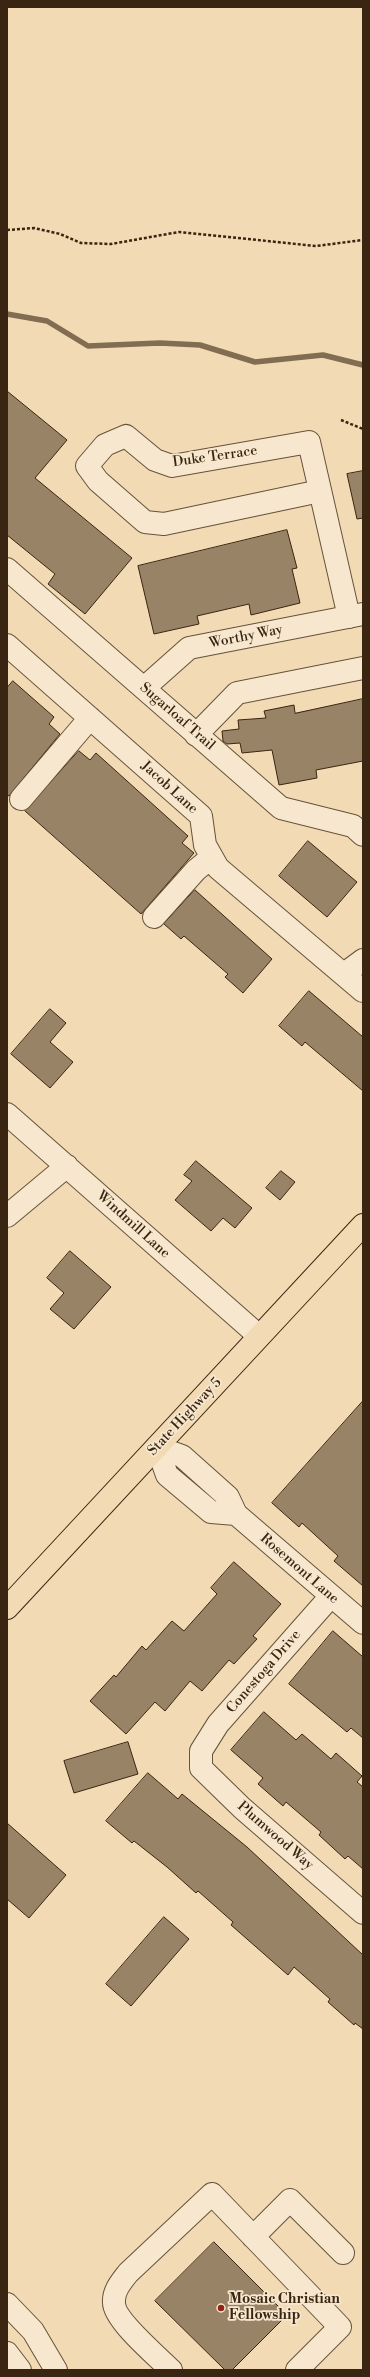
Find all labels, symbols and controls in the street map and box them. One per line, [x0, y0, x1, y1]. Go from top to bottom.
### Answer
street label: Duke Terrace [172, 443, 258, 471]
street label: Worthy Way [208, 622, 284, 652]
street label: Sugarloaf Trail [136, 680, 218, 754]
street label: Jacob Lane [137, 758, 201, 818]
street label: Windmill Lane [93, 1188, 173, 1262]
street label: State Highway 5 [145, 1374, 225, 1460]
street label: Rosemont Lane [256, 1530, 342, 1608]
street label: Conestoga Drive [223, 1627, 305, 1717]
street label: Plumwood Way [233, 1798, 317, 1874]
place label: Mosaic Christian Fellowship [229, 2292, 340, 2324]
marker: Mosaic Christian Fellowship [216, 2303, 226, 2313]

